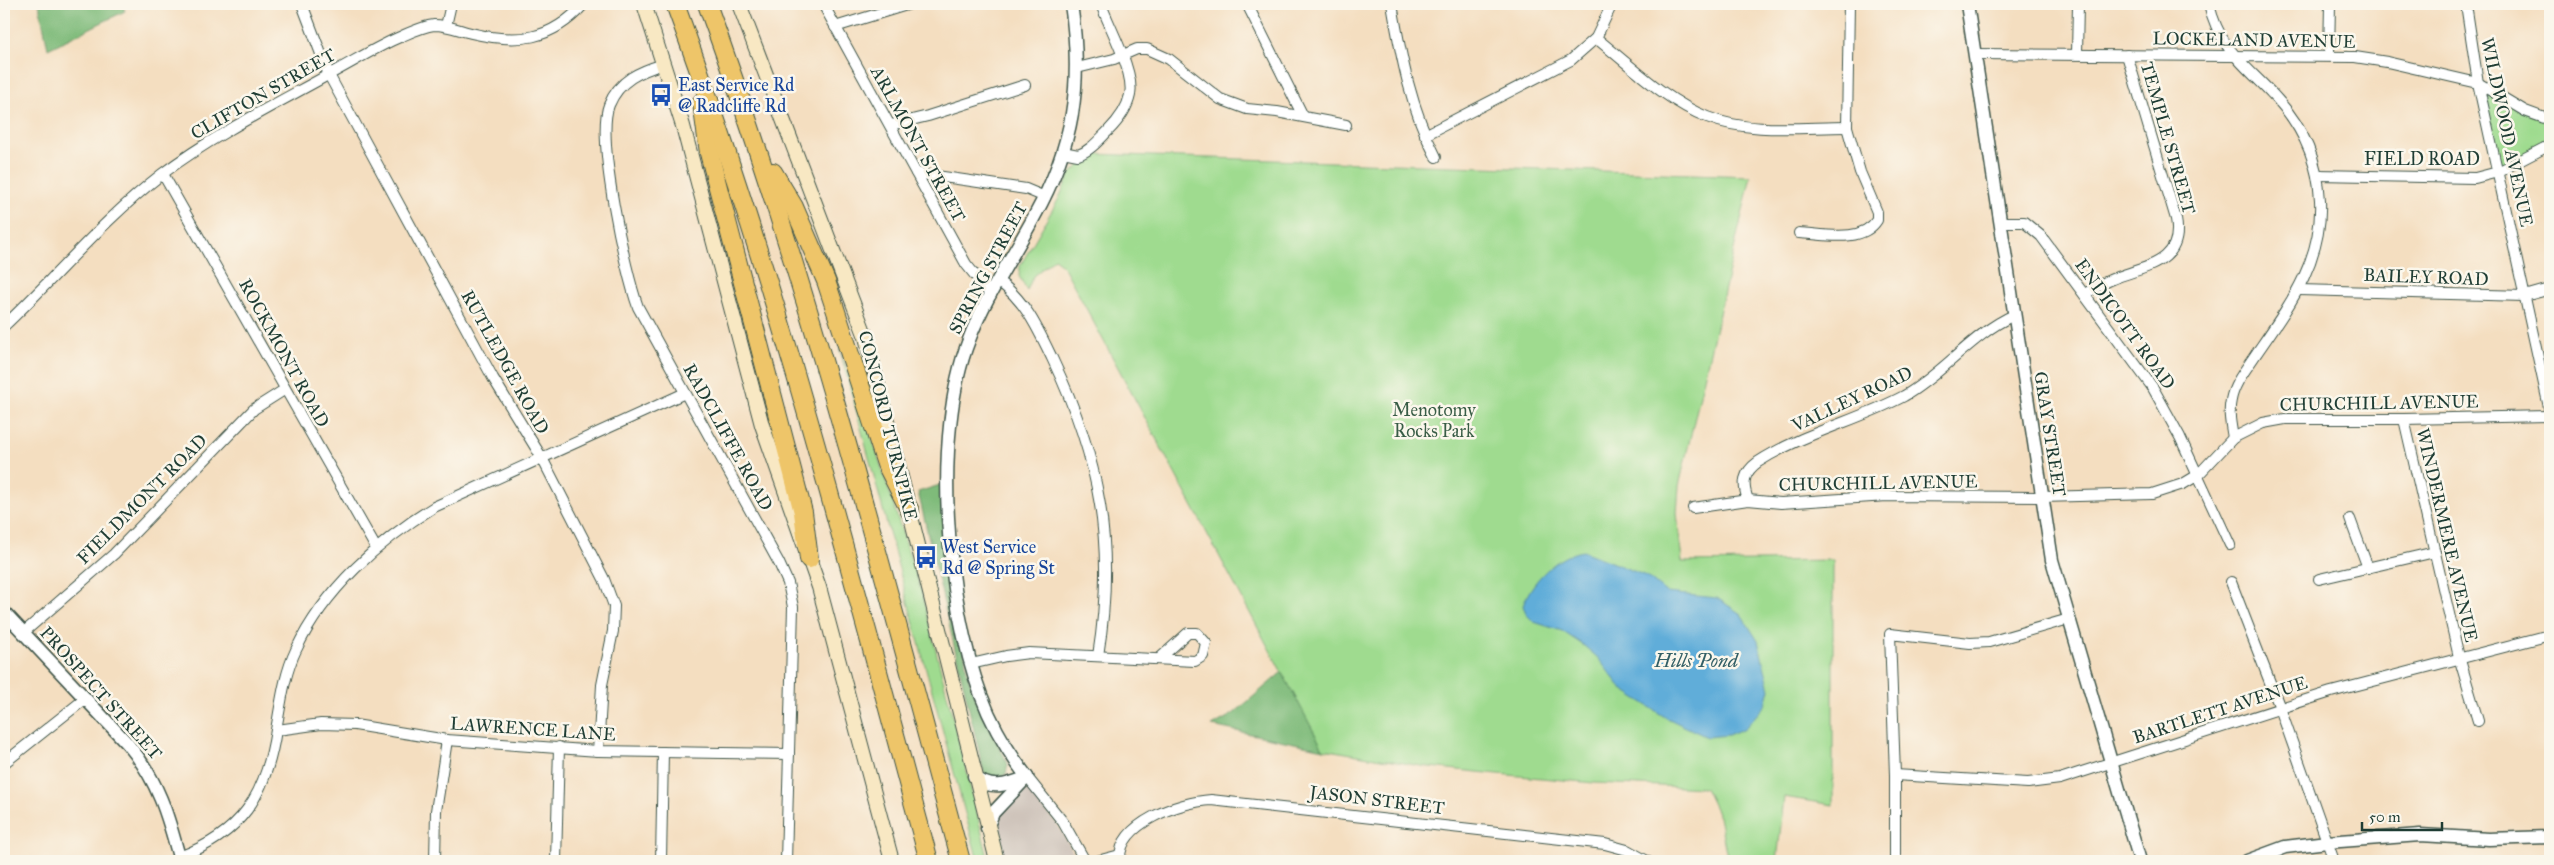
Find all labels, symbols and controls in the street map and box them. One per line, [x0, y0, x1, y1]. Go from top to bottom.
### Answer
street label: LOCKELAND AVENUE [2152, 27, 2356, 53]
street label: WILDWOOD AVENUE [2476, 35, 2538, 229]
street label: CLIFTON STREET [187, 44, 339, 144]
street label: TEMPLE STREET [2136, 59, 2200, 217]
street label: ARLMONT STREET [866, 61, 970, 226]
place label: East Service Rd @ Radcliffe Rd [678, 74, 794, 117]
bus stop icon: East Service Rd @ Radcliffe Rd [648, 82, 674, 108]
street label: FIELD ROAD [2364, 148, 2480, 170]
street label: SPRING STREET [944, 198, 1032, 338]
street label: ENDICOTT ROAD [2070, 254, 2180, 394]
street label: BAILEY ROAD [2363, 264, 2489, 290]
street label: ROCKMONT ROAD [234, 275, 334, 431]
street label: RUTLEDGE ROAD [456, 286, 554, 438]
street label: CONCORD TURNPIKE [854, 328, 922, 524]
street label: RADCLIFFE ROAD [678, 360, 778, 514]
street label: VALLEY ROAD [1787, 361, 1916, 437]
street label: GRAY STREET [2029, 370, 2071, 498]
street label: CHURCHILL AVENUE [2279, 390, 2479, 416]
park label: Menotomy Rocks Park [1392, 399, 1476, 442]
street label: WINDERMERE AVENUE [2412, 426, 2482, 644]
street label: FIELDMONT ROAD [72, 429, 212, 569]
street label: CHURCHILL AVENUE [1778, 470, 1978, 496]
place label: West Service Rd @ Spring St [942, 536, 1056, 580]
bus stop icon: West Service Rd @ Spring St [913, 544, 939, 570]
street label: PROSPECT STREET [35, 622, 167, 764]
water label: Hills Pond [1653, 649, 1739, 672]
street label: BARTLETT AVENUE [2130, 671, 2310, 749]
street label: LAWRENCE LANE [449, 712, 617, 746]
street label: JASON STREET [1306, 781, 1446, 820]
scale bar [2362, 800, 2442, 832]
text: 50 m [2369, 808, 2401, 826]

